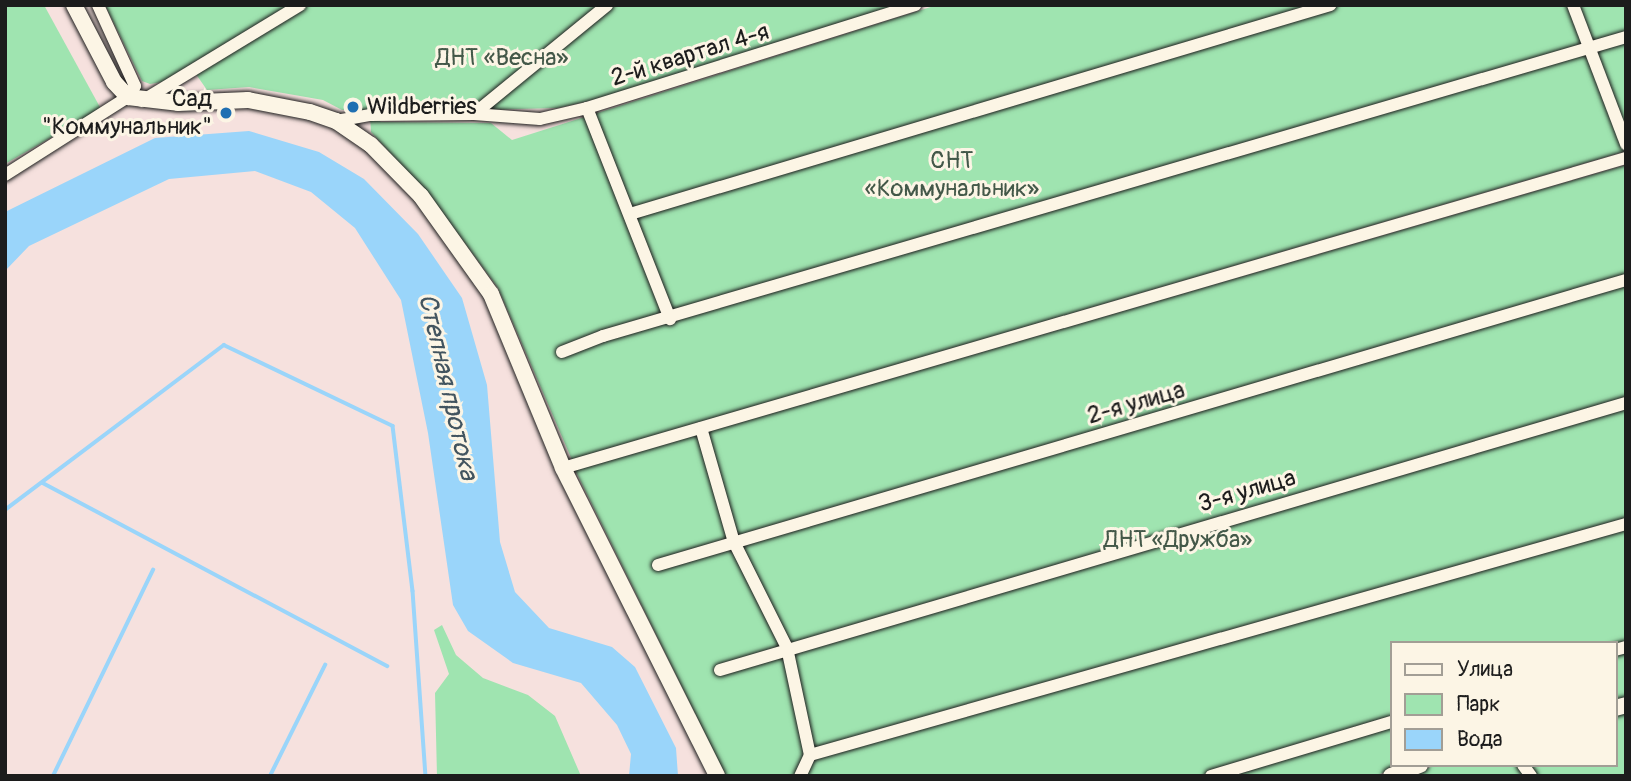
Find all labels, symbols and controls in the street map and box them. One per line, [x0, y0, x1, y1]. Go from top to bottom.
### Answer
street label: 2-й квартал 4-я [608, 17, 772, 93]
park label: ДНТ «Весна» [436, 44, 568, 72]
place label: Сад "Коммунальник" [42, 85, 212, 141]
place label: Wildberries [367, 93, 477, 121]
marker: Wildberries [345, 99, 361, 115]
marker: Сад "Коммунальник" [218, 105, 234, 121]
park label: СНТ «Коммунальник» [865, 147, 1039, 203]
water label: Степная протока [410, 291, 484, 483]
street label: 2-я улица [1084, 375, 1188, 431]
street label: 3-я улица [1195, 463, 1299, 519]
park label: ДНТ «Дружба» [1104, 526, 1252, 554]
legend [1390, 641, 1617, 767]
text: Улица [1457, 656, 1513, 683]
text: Парк [1457, 691, 1500, 718]
text: Вода [1457, 726, 1503, 753]

